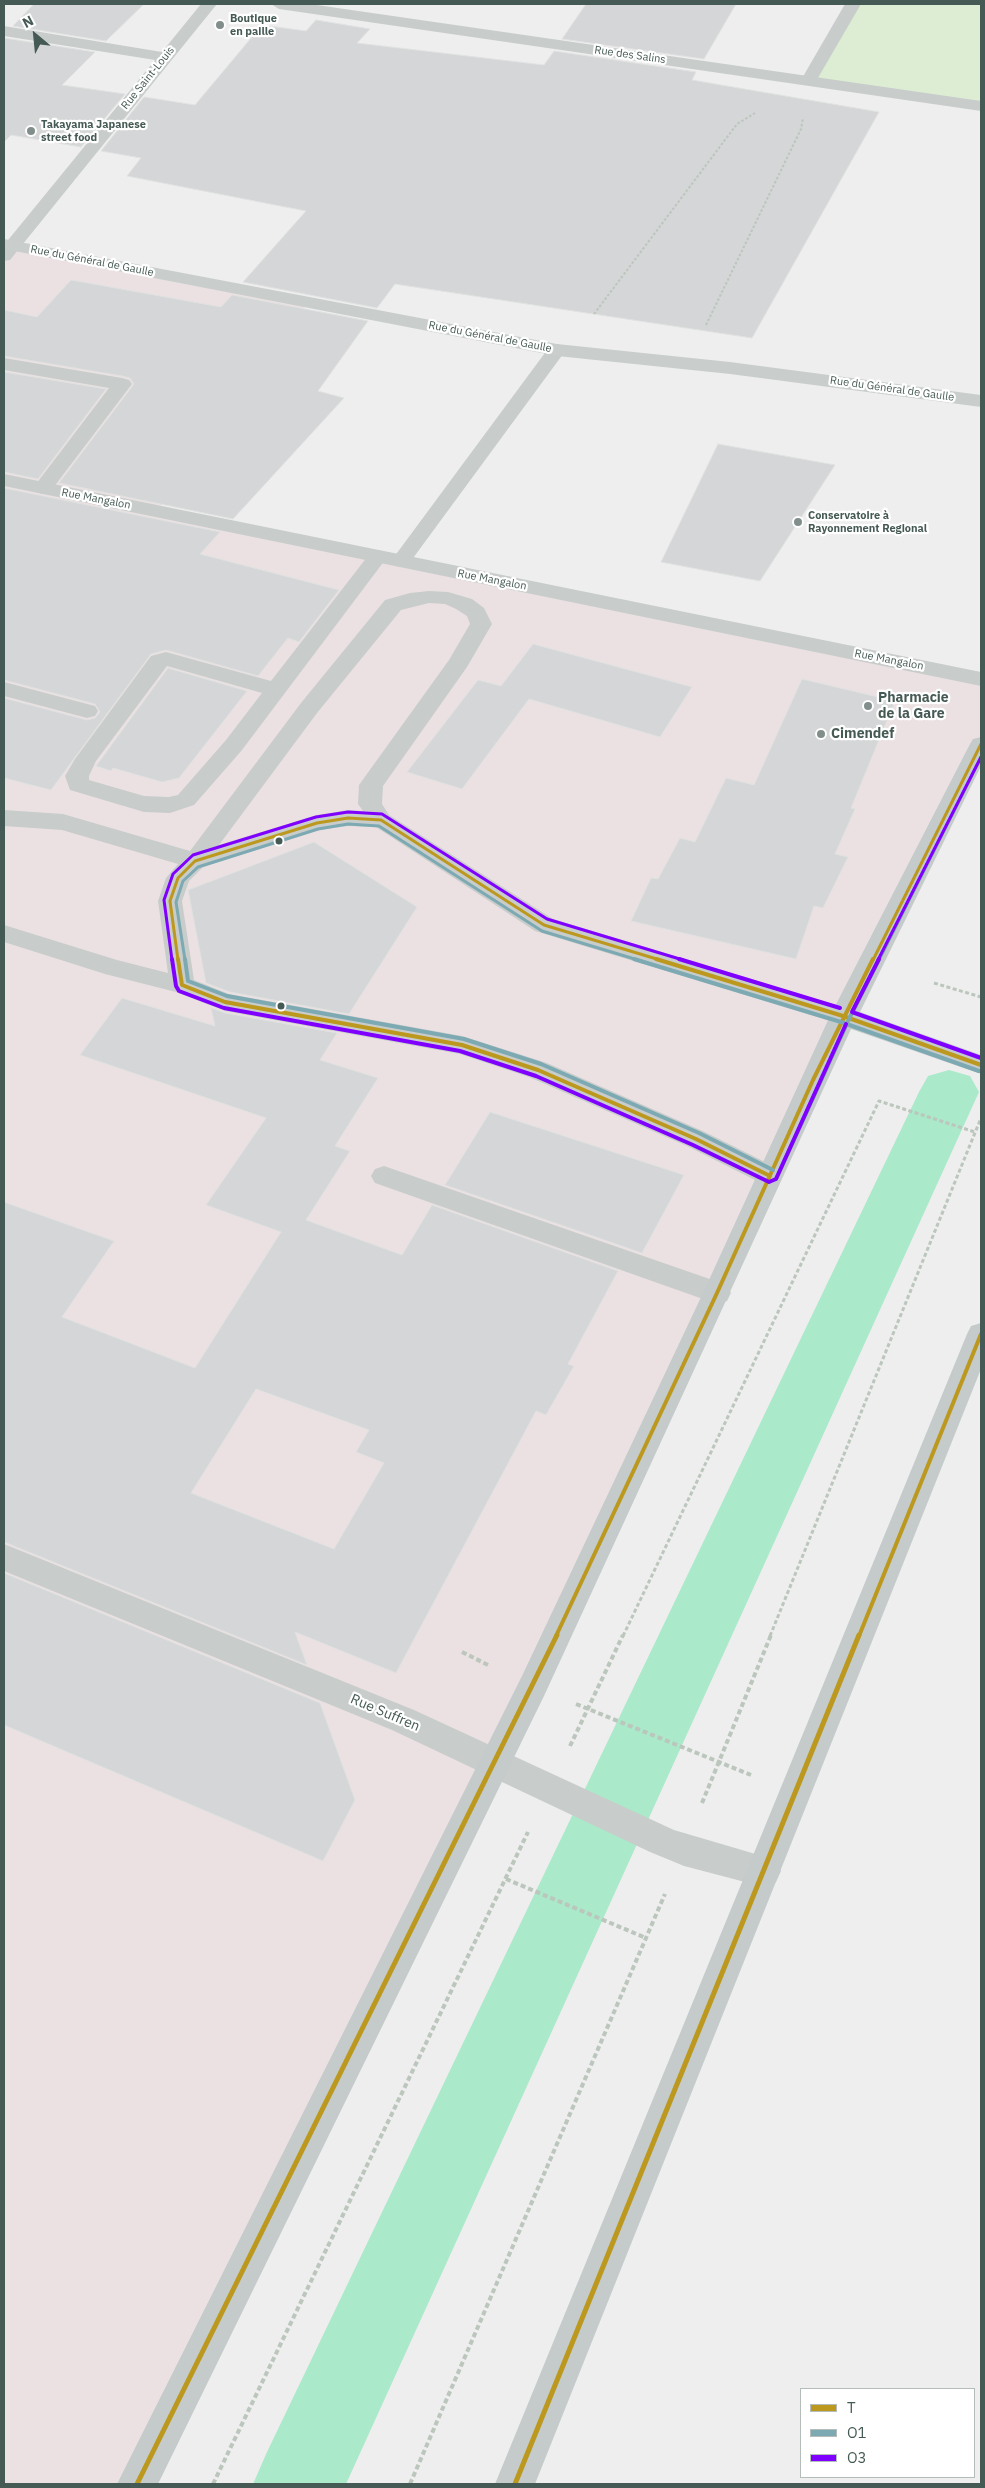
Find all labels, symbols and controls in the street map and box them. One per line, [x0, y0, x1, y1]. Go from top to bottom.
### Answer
north arrow [10, 10, 60, 60]
text: N [19, 11, 37, 32]
place label: Boutique en paille [230, 12, 277, 38]
marker: Boutique en paille [214, 19, 226, 31]
street label: Rue des Salins [593, 43, 667, 67]
street label: Rue Saint-Louis [119, 44, 177, 112]
place label: Takayama Japanese street food [41, 118, 146, 144]
marker: Takayama Japanese street food [25, 125, 37, 137]
street label: Rue du Général de Gaulle [29, 243, 155, 279]
street label: Rue du Général de Gaulle [427, 319, 553, 355]
street label: Rue du Général de Gaulle [829, 374, 955, 404]
street label: Rue Mangalon [60, 486, 132, 512]
place label: Conservatoire à Rayonnement Regional [808, 509, 927, 535]
marker: Conservatoire à Rayonnement Regional [792, 516, 804, 528]
street label: Rue Mangalon [456, 567, 528, 593]
street label: Rue Mangalon [853, 647, 925, 673]
place label: Pharmacie de la Gare [878, 690, 949, 722]
marker: Pharmacie de la Gare [862, 700, 874, 712]
place label: Cimendef [831, 726, 894, 742]
marker: Cimendef [815, 728, 827, 740]
unlabelled marker [274, 836, 284, 846]
unlabelled marker [276, 1001, 286, 1011]
street label: Rue Suffren [348, 1691, 422, 1735]
legend [800, 2388, 975, 2478]
text: T [847, 2398, 856, 2417]
text: O1 [847, 2423, 867, 2442]
text: O3 [847, 2448, 867, 2467]

